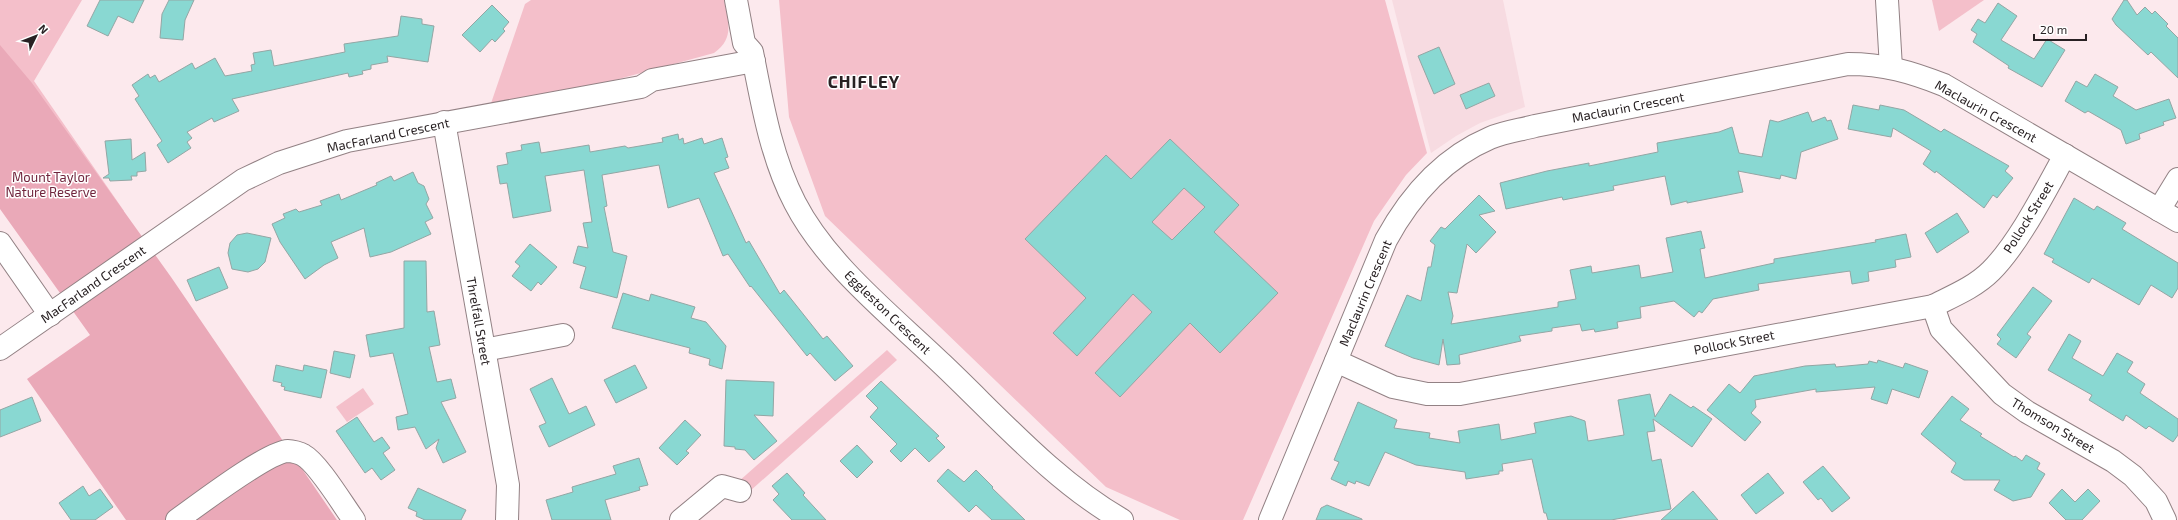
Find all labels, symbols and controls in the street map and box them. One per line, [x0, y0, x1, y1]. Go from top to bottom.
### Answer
north arrow [16, 16, 56, 56]
scale bar [2034, 16, 2086, 42]
text: N [36, 21, 51, 36]
text: 20 m [2040, 22, 2067, 36]
district label: CHIFLEY [828, 71, 900, 91]
street label: Maclaurin Crescent [1932, 76, 2040, 146]
street label: Maclaurin Crescent [1571, 88, 1686, 126]
street label: MacFarland Crescent [325, 114, 451, 156]
park label: Mount Taylor Nature Reserve [5, 169, 97, 200]
street label: Pollock Street [2000, 178, 2057, 256]
street label: Maclaurin Crescent [1335, 237, 1395, 349]
street label: MacFarland Crescent [37, 242, 149, 326]
street label: Eggleston Crescent [842, 267, 935, 357]
street label: Threlfall Street [463, 276, 495, 366]
street label: Pollock Street [1692, 326, 1776, 358]
street label: Thomson Street [2008, 394, 2098, 456]

